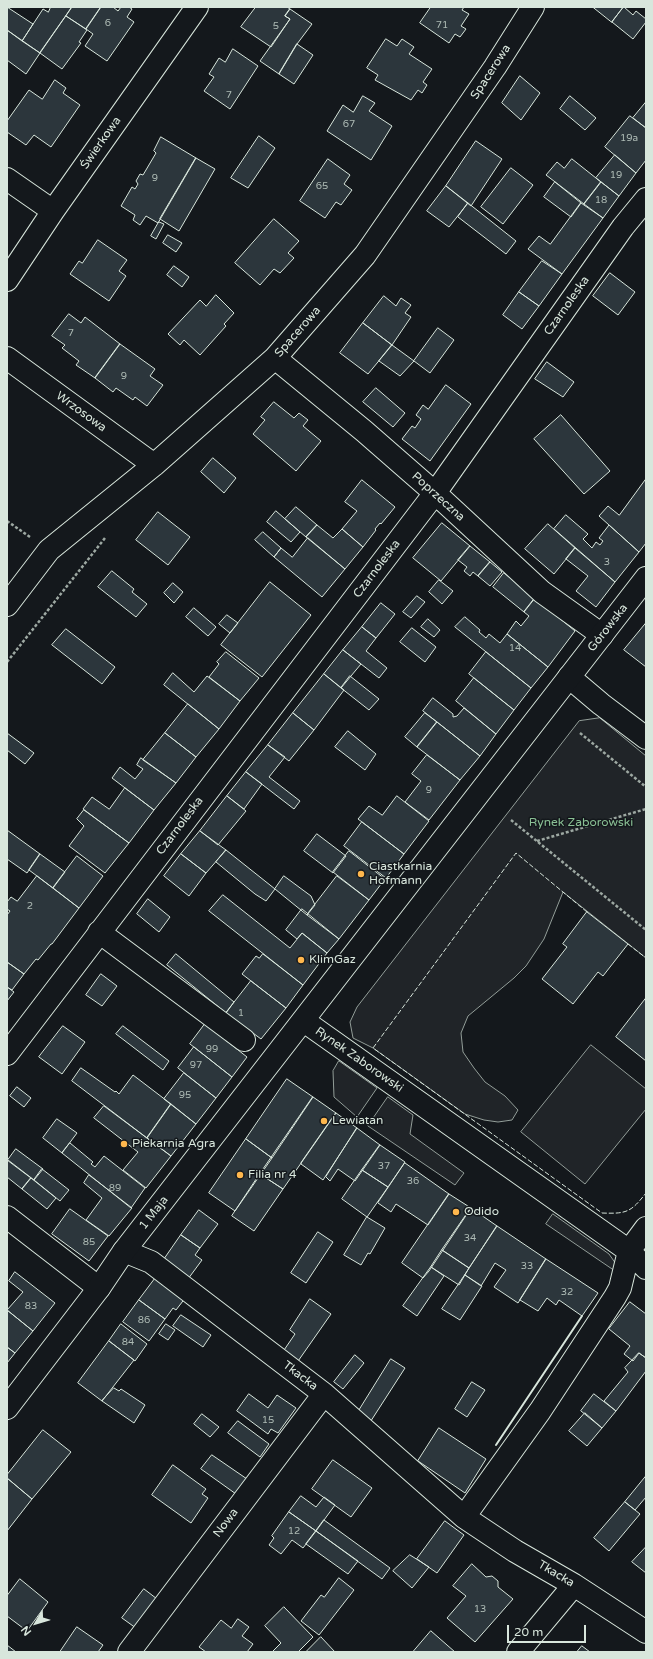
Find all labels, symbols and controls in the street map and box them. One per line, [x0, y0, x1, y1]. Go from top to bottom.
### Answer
house number: 6 [105, 17, 111, 29]
house number: 71 [436, 19, 448, 31]
house number: 5 [273, 20, 279, 32]
street label: Spacerowa [468, 42, 514, 102]
house number: 7 [226, 89, 232, 101]
street label: Świerkowa [78, 114, 124, 172]
house number: 67 [343, 118, 355, 130]
house number: 19a [620, 132, 638, 144]
house number: 19 [610, 169, 622, 181]
house number: 9 [152, 172, 158, 184]
house number: 65 [316, 180, 328, 192]
house number: 18 [595, 194, 607, 206]
street label: Czarnoleska [541, 274, 593, 338]
street label: Spacerowa [272, 304, 324, 360]
house number: 7 [68, 327, 74, 339]
house number: 9 [121, 370, 127, 382]
street label: Wrzosowa [53, 389, 109, 435]
street label: Poprzeczna [408, 469, 468, 525]
street label: Czarnoleska [350, 537, 404, 601]
house number: 3 [604, 556, 610, 568]
street label: Górowska [585, 601, 631, 655]
house number: 14 [509, 642, 521, 654]
house number: 9 [426, 784, 432, 796]
street label: Czarnoleska [153, 794, 207, 858]
park label: Rynek Zaborowski [529, 816, 633, 830]
place label: Ciastkarnia Hofmann [369, 860, 432, 888]
marker: Ciastkarnia Hofmann [356, 869, 366, 879]
house number: 2 [27, 900, 33, 912]
place label: KlimGaz [309, 953, 356, 967]
marker: KlimGaz [296, 955, 306, 965]
house number: 1 [238, 1007, 244, 1019]
street label: Rynek Zaborowski [312, 1024, 406, 1096]
house number: 99 [206, 1043, 218, 1055]
house number: 97 [190, 1059, 202, 1071]
house number: 95 [179, 1089, 191, 1101]
place label: Lewiatan [332, 1114, 383, 1128]
marker: Lewiatan [319, 1116, 329, 1126]
place label: Piekarnia Agra [132, 1137, 215, 1151]
marker: Piekarnia Agra [119, 1139, 129, 1149]
house number: 37 [378, 1160, 390, 1172]
place label: Filia nr 4 [248, 1168, 297, 1182]
marker: Filia nr 4 [235, 1170, 245, 1180]
house number: 36 [407, 1175, 419, 1187]
house number: 89 [109, 1182, 121, 1194]
street label: 1 Maja [136, 1193, 172, 1233]
place label: Odido [464, 1205, 499, 1219]
marker: Odido [451, 1207, 461, 1217]
house number: 34 [464, 1232, 476, 1244]
house number: 85 [83, 1236, 95, 1248]
house number: 33 [521, 1260, 533, 1272]
house number: 32 [561, 1286, 573, 1298]
house number: 83 [25, 1300, 37, 1312]
house number: 86 [138, 1314, 150, 1326]
house number: 84 [122, 1336, 134, 1348]
street label: Tkacka [280, 1358, 320, 1394]
house number: 15 [262, 1414, 274, 1426]
street label: Nowa [210, 1506, 242, 1540]
house number: 12 [288, 1525, 300, 1537]
street label: Tkacka [535, 1558, 577, 1590]
north arrow [16, 1603, 56, 1643]
house number: 13 [474, 1603, 486, 1615]
scale bar [509, 1617, 588, 1643]
text: N [18, 1623, 34, 1638]
text: 20 m [514, 1625, 543, 1639]

